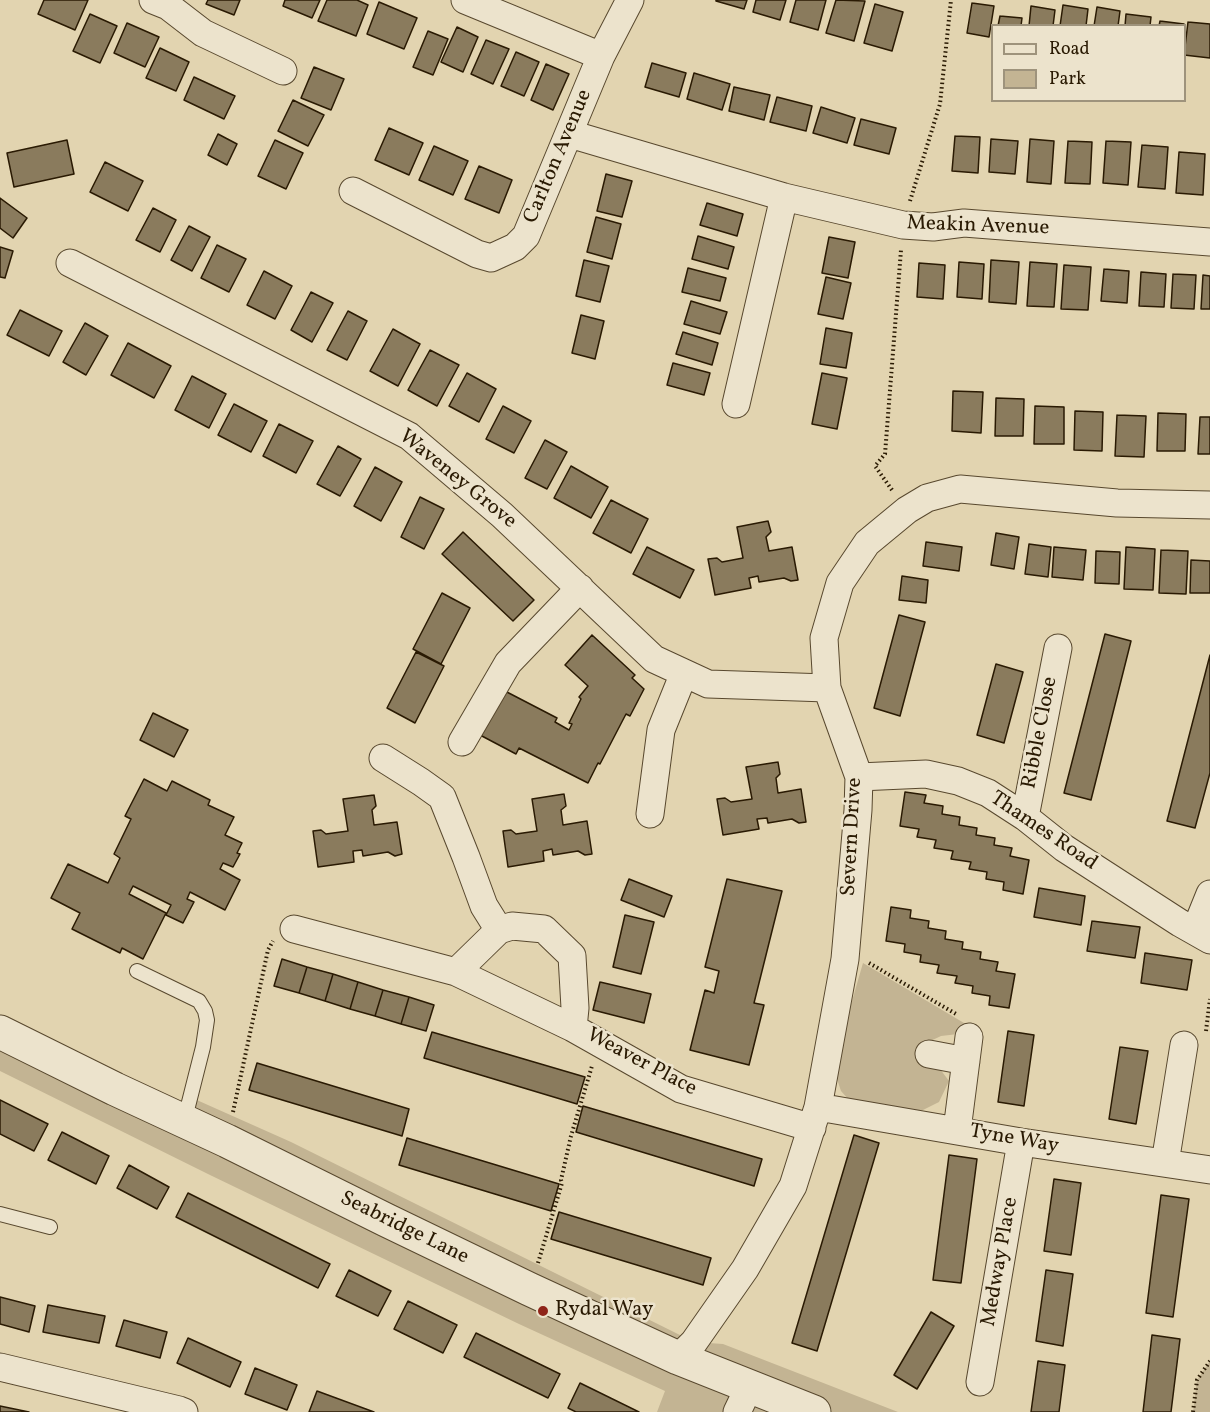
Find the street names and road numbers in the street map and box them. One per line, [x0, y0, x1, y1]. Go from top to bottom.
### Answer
street label: Carlton Avenue [519, 86, 599, 228]
street label: Meakin Avenue [906, 212, 1050, 242]
street label: Waveney Grove [393, 425, 521, 535]
street label: Ribble Close [1018, 675, 1064, 791]
street label: Severn Drive [837, 777, 869, 897]
street label: Thames Road [985, 787, 1101, 877]
street label: Weaver Place [582, 1023, 700, 1103]
street label: Tyne Way [967, 1120, 1061, 1160]
street label: Seabridge Lane [336, 1187, 472, 1271]
street label: Medway Place [977, 1195, 1025, 1329]

